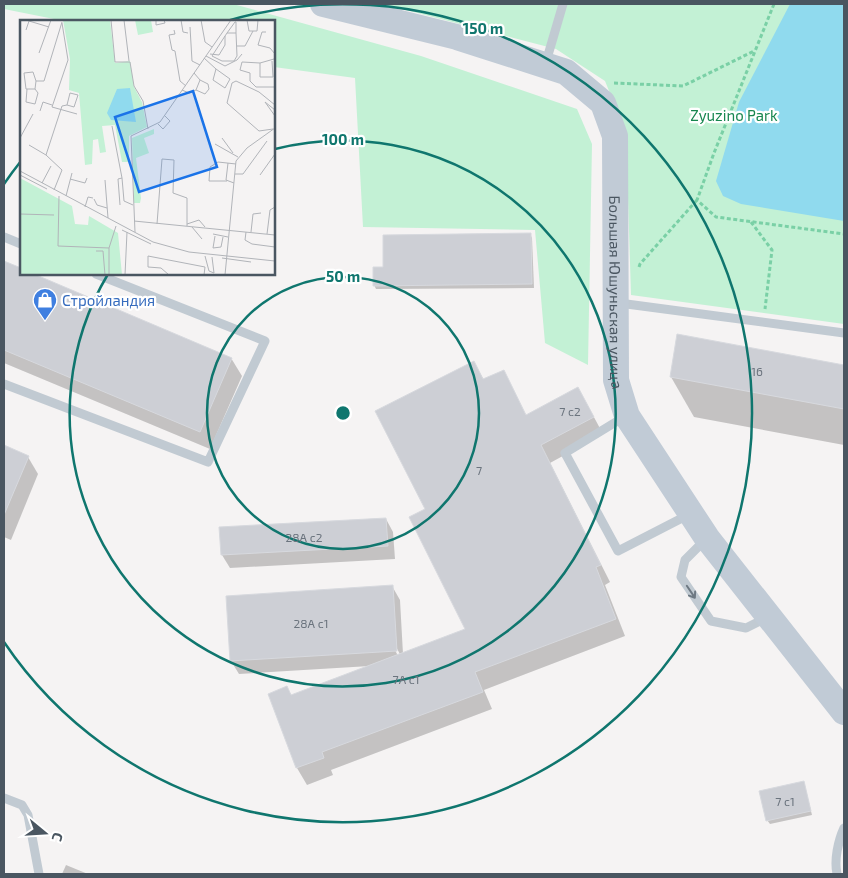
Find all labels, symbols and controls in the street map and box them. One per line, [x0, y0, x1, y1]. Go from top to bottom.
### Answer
text: 150 m [463, 19, 503, 37]
inset map [20, 20, 275, 275]
park label: Zyuzino Park [690, 106, 778, 124]
text: 100 m [322, 130, 364, 148]
street label: Большая Юшуньская улица [606, 196, 627, 391]
text: 50 m [326, 267, 360, 285]
shop icon: Стройландия [32, 287, 58, 321]
place label: Стройландия [62, 291, 155, 309]
house number: 16 [751, 364, 763, 378]
centre of rings [334, 404, 352, 422]
house number: 7 с2 [559, 404, 581, 418]
house number: 7 [476, 463, 482, 477]
house number: 28А с2 [286, 530, 323, 544]
one-way arrow [686, 584, 696, 598]
house number: 28А с1 [294, 616, 328, 630]
house number: 7А с1 [393, 672, 419, 686]
house number: 7 с1 [775, 794, 795, 808]
north arrow [20, 808, 70, 858]
text: С [48, 831, 67, 844]

